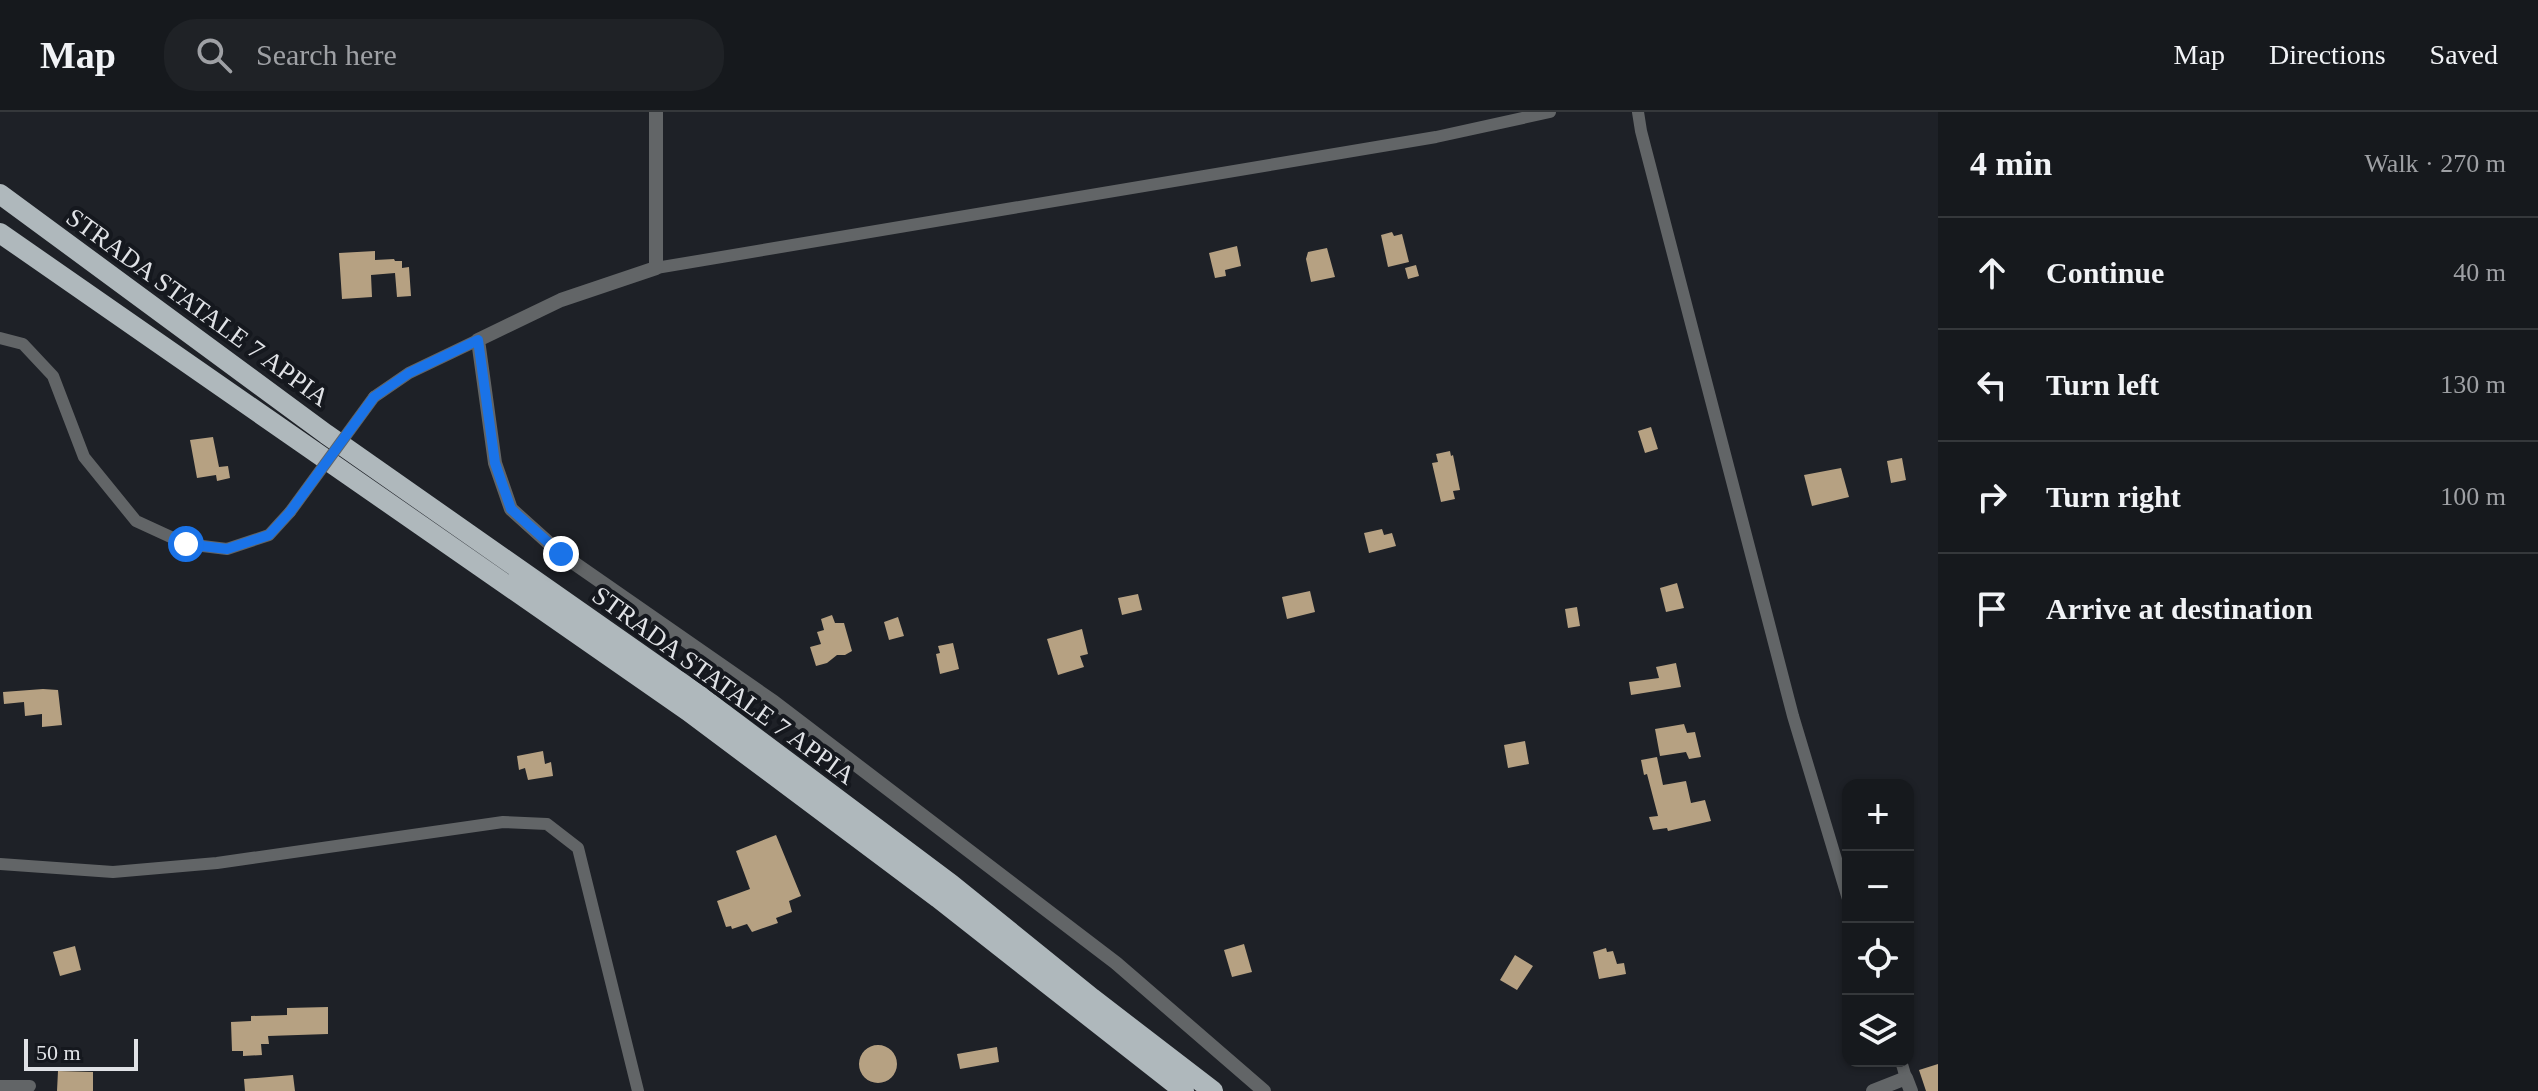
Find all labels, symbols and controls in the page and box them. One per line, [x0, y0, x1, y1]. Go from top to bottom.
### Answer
search box [164, 19, 724, 91]
icon: search [192, 33, 236, 77]
text: Map [40, 34, 116, 76]
text: Search here [256, 38, 397, 71]
text: Map [2174, 39, 2225, 70]
text: Directions [2269, 39, 2386, 70]
text: Saved [2430, 39, 2498, 70]
text: 4 min [1970, 145, 2052, 182]
text: Walk · 270 m [2364, 149, 2506, 178]
street label: STRADA STATALE 7 APPIA [61, 202, 335, 413]
icon: ahead [1970, 251, 2014, 295]
text: Continue [2046, 256, 2164, 289]
text: 40 m [2453, 258, 2506, 287]
icon: left [1970, 363, 2014, 407]
text: Turn left [2046, 368, 2159, 401]
text: 130 m [2440, 370, 2506, 399]
icon: right [1970, 475, 2014, 519]
text: Turn right [2046, 480, 2181, 513]
text: 100 m [2440, 482, 2506, 511]
route start [168, 526, 204, 562]
route end [543, 536, 579, 572]
street label: STRADA STATALE 7 APPIA [587, 580, 861, 791]
icon: arrive [1970, 587, 2014, 631]
text: Arrive at destination [2046, 592, 2313, 625]
map controls [1842, 779, 1914, 1067]
button: + [1842, 779, 1914, 851]
button: − [1842, 851, 1914, 923]
button: locate [1842, 923, 1914, 995]
button: layers [1842, 995, 1914, 1067]
scale bar [24, 1035, 138, 1071]
text: 50 m [36, 1040, 81, 1065]

